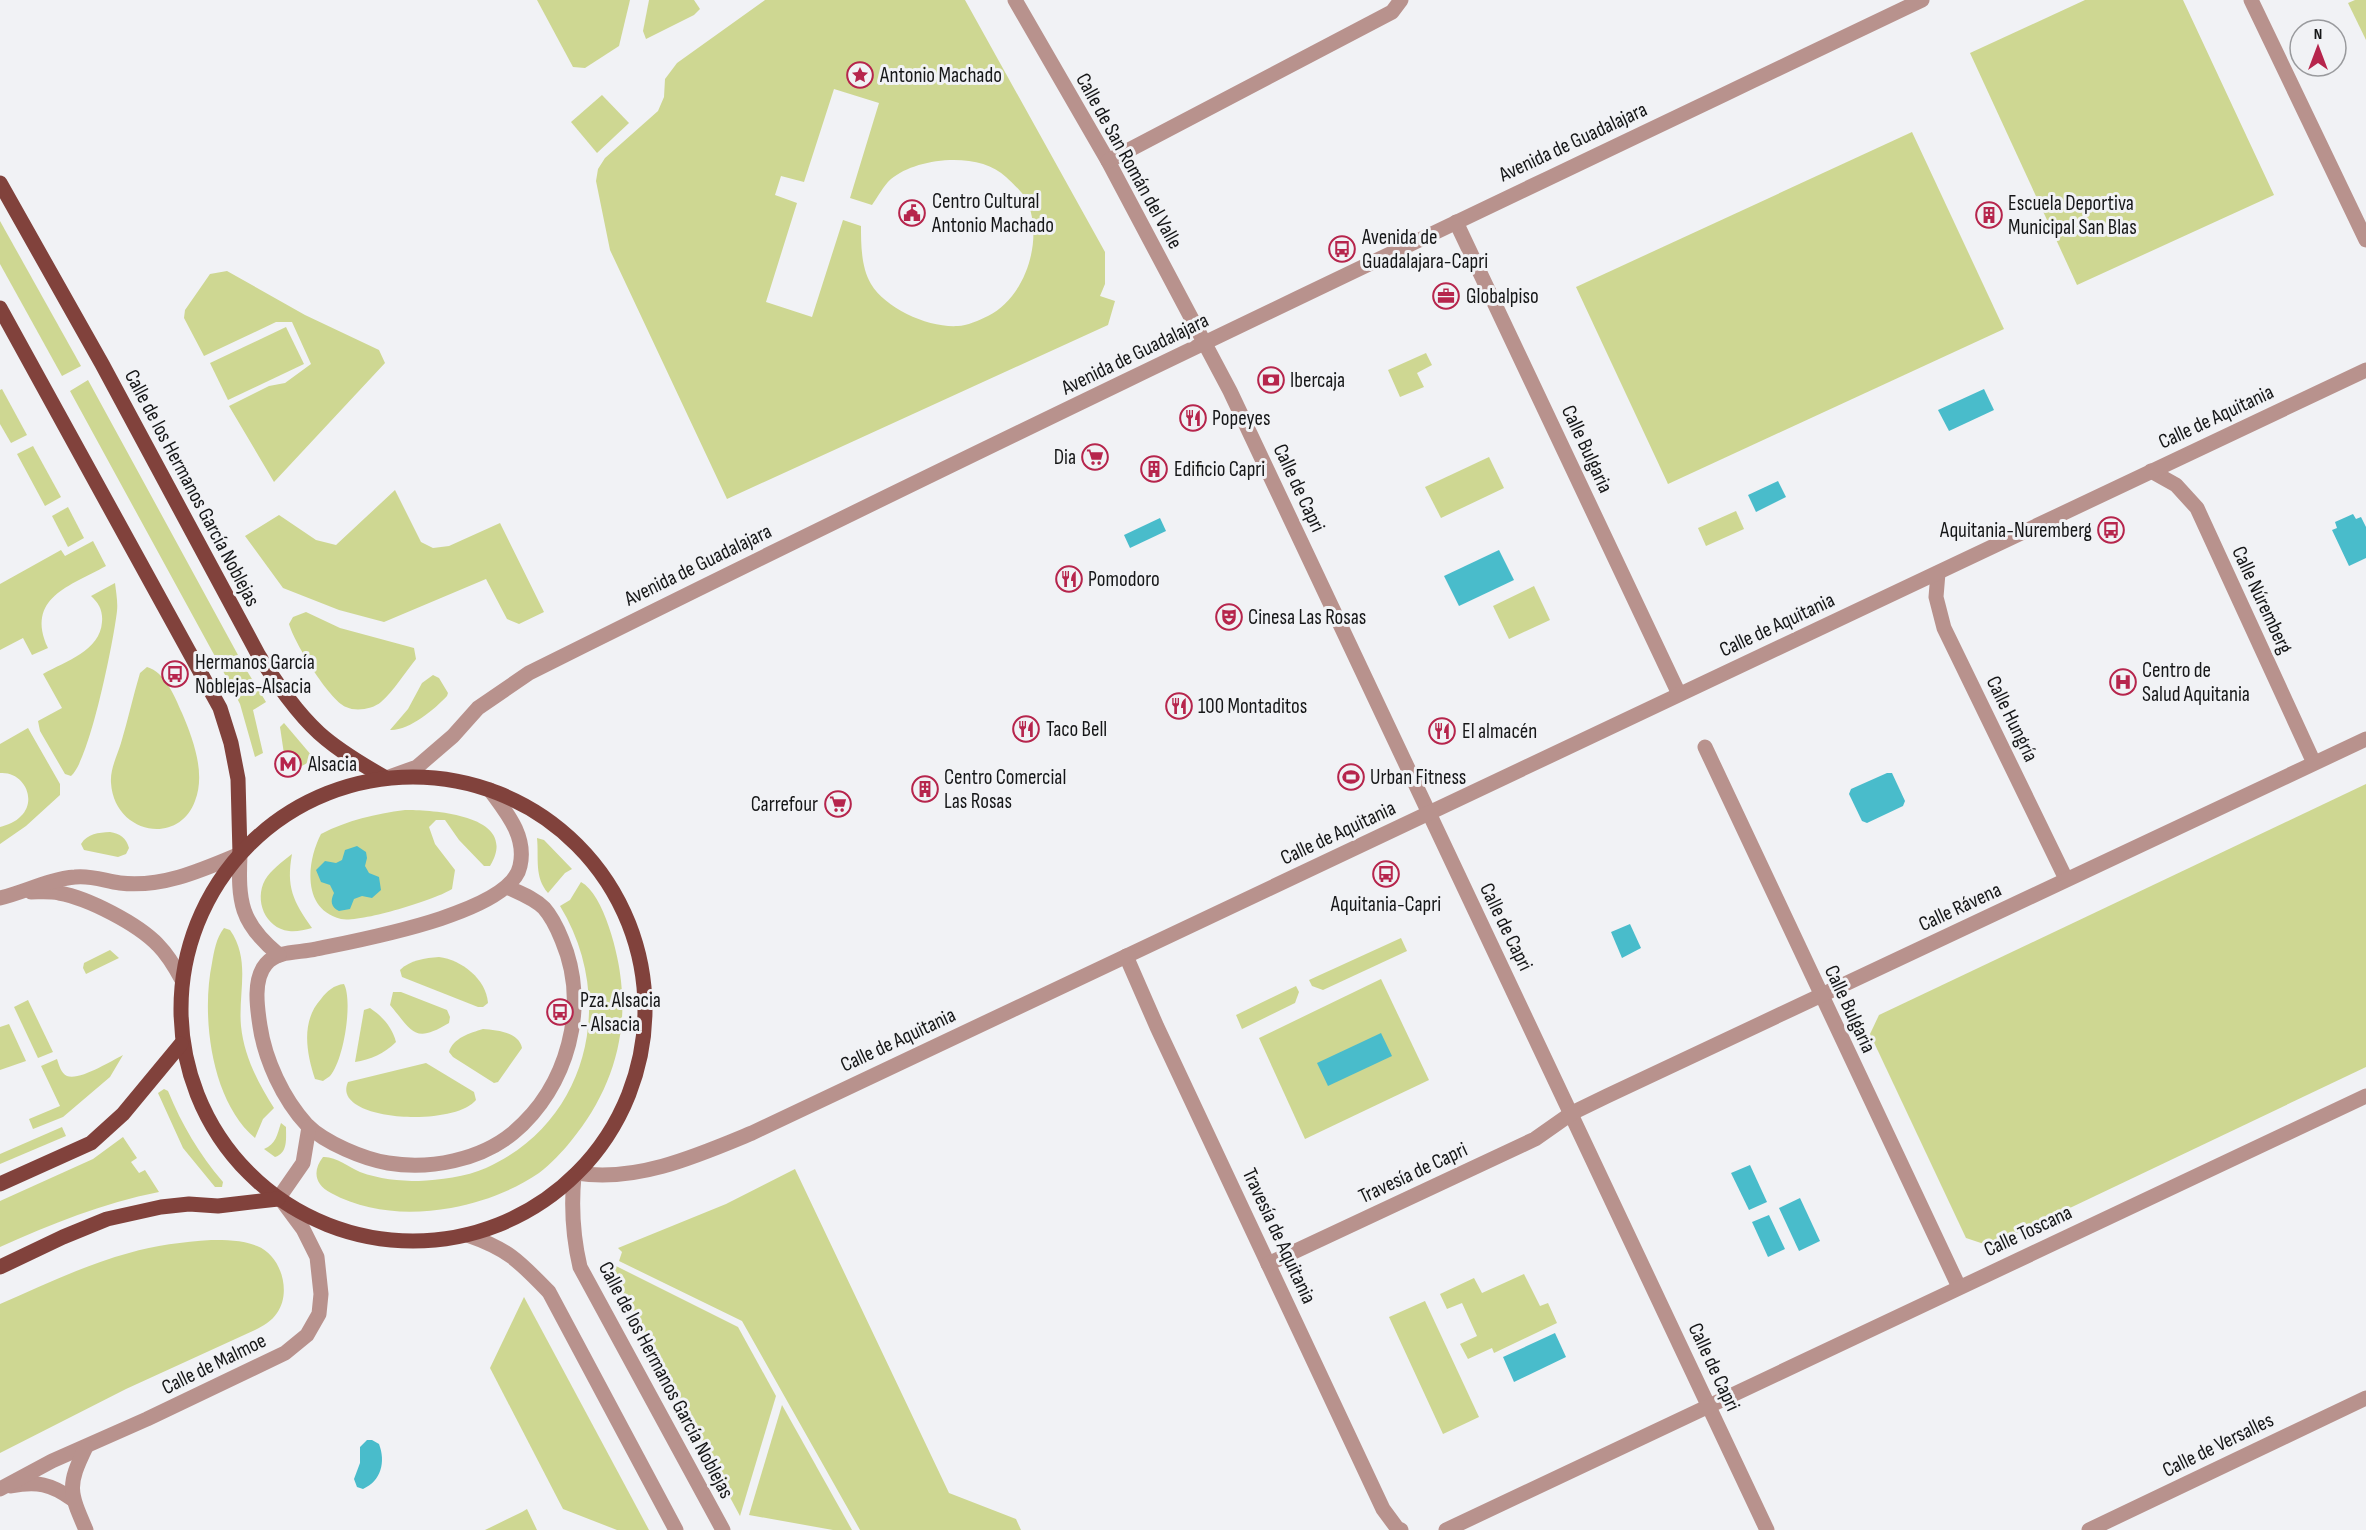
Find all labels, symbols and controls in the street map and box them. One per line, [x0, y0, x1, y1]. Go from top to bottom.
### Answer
north arrow [2288, 18, 2348, 78]
text: N [2314, 25, 2322, 44]
place icon: Antonio Machado [845, 60, 875, 90]
place label: Antonio Machado [879, 63, 1002, 88]
street label: Calle de San Román del Valle [1070, 69, 1188, 253]
street label: Avenida de Guadalajara [1494, 97, 1651, 188]
place label: Centro Cultural Antonio Machado [931, 189, 1054, 238]
place label: Escuela Deportiva Municipal San Blas [2008, 191, 2137, 240]
public building icon: Centro Cultural Antonio Machado [897, 198, 927, 228]
building icon: Escuela Deportiva Municipal San Blas [1974, 200, 2004, 230]
place label: Avenida de Guadalajara-Capri [1361, 225, 1488, 274]
bus stop icon: Avenida de Guadalajara-Capri [1327, 234, 1357, 264]
office icon: Globalpiso [1431, 281, 1461, 311]
place label: Globalpiso [1466, 284, 1539, 309]
street label: Avenida de Guadalajara [1056, 308, 1213, 401]
street label: Calle de los Hermanos García Noblejas [119, 365, 265, 611]
bank icon: Ibercaja [1256, 365, 1286, 395]
place label: Ibercaja [1290, 368, 1345, 393]
street label: Calle de Aquitania [2154, 379, 2278, 455]
street label: Calle Bulgaria [1556, 401, 1618, 497]
restaurant icon: Popeyes [1178, 403, 1208, 433]
place label: Popeyes [1212, 406, 1271, 431]
street label: Calle de Capri [1268, 440, 1330, 536]
supermarket icon: Dia [1080, 442, 1110, 472]
place label: Dia [1054, 445, 1076, 470]
building icon: Edificio Capri [1139, 454, 1169, 484]
place label: Edificio Capri [1174, 457, 1265, 482]
bus stop icon: Aquitania-Nuremberg [2096, 515, 2126, 545]
place label: Aquitania-Nuremberg [1939, 518, 2092, 543]
street label: Avenida de Guadalajara [619, 519, 776, 612]
street label: Calle Núremberg [2226, 542, 2298, 658]
restaurant icon: Pomodoro [1054, 564, 1084, 594]
place label: Pomodoro [1088, 567, 1160, 592]
street label: Calle de Aquitania [1715, 587, 1839, 663]
theatre icon: Cinesa Las Rosas [1214, 602, 1244, 632]
place label: Cinesa Las Rosas [1248, 605, 1366, 630]
place label: Hermanos García Noblejas-Alsacia [195, 650, 315, 699]
place label: Centro de Salud Aquitania [2142, 658, 2250, 707]
bus stop icon: Hermanos García Noblejas-Alsacia [160, 659, 190, 689]
hospital icon: Centro de Salud Aquitania [2108, 667, 2138, 697]
street label: Calle Hungría [1981, 672, 2043, 766]
restaurant icon: 100 Montaditos [1164, 691, 1194, 721]
place label: 100 Montaditos [1198, 694, 1307, 719]
restaurant icon: Taco Bell [1011, 714, 1041, 744]
restaurant icon: El almacén [1427, 716, 1457, 746]
place label: Taco Bell [1046, 717, 1107, 742]
place label: El almacén [1462, 719, 1537, 744]
metro station icon: Alsacia [273, 749, 303, 779]
place label: Alsacia [307, 752, 357, 777]
sports icon: Urban Fitness [1336, 762, 1366, 792]
place label: Centro Comercial Las Rosas [944, 765, 1066, 814]
place label: Urban Fitness [1370, 765, 1466, 790]
building icon: Centro Comercial Las Rosas [910, 774, 940, 804]
supermarket icon: Carrefour [823, 789, 853, 819]
place label: Carrefour [751, 792, 818, 817]
street label: Calle de Aquitania [1276, 795, 1400, 871]
bus stop icon: Aquitania-Capri [1371, 859, 1401, 889]
street label: Calle Rávena [1915, 877, 2005, 937]
street label: Calle de Capri [1474, 879, 1538, 975]
place label: Aquitania-Capri [1330, 892, 1441, 917]
street label: Calle Bulgaria [1819, 961, 1881, 1057]
place label: Pza. Alsacia - Alsacia [580, 988, 661, 1037]
bus stop icon: Pza. Alsacia - Alsacia [545, 997, 575, 1027]
street label: Calle de Aquitania [836, 1002, 960, 1078]
street label: Travesía de Capri [1355, 1137, 1471, 1209]
street label: Travesía de Aquitania [1237, 1164, 1321, 1308]
street label: Calle Toscana [1980, 1200, 2076, 1262]
street label: Calle de los Hermanos García Noblejas [593, 1257, 739, 1503]
street label: Calle de Capri [1683, 1319, 1745, 1415]
street label: Calle de Malmoe [158, 1328, 270, 1400]
street label: Calle de Versalles [2158, 1407, 2278, 1483]

